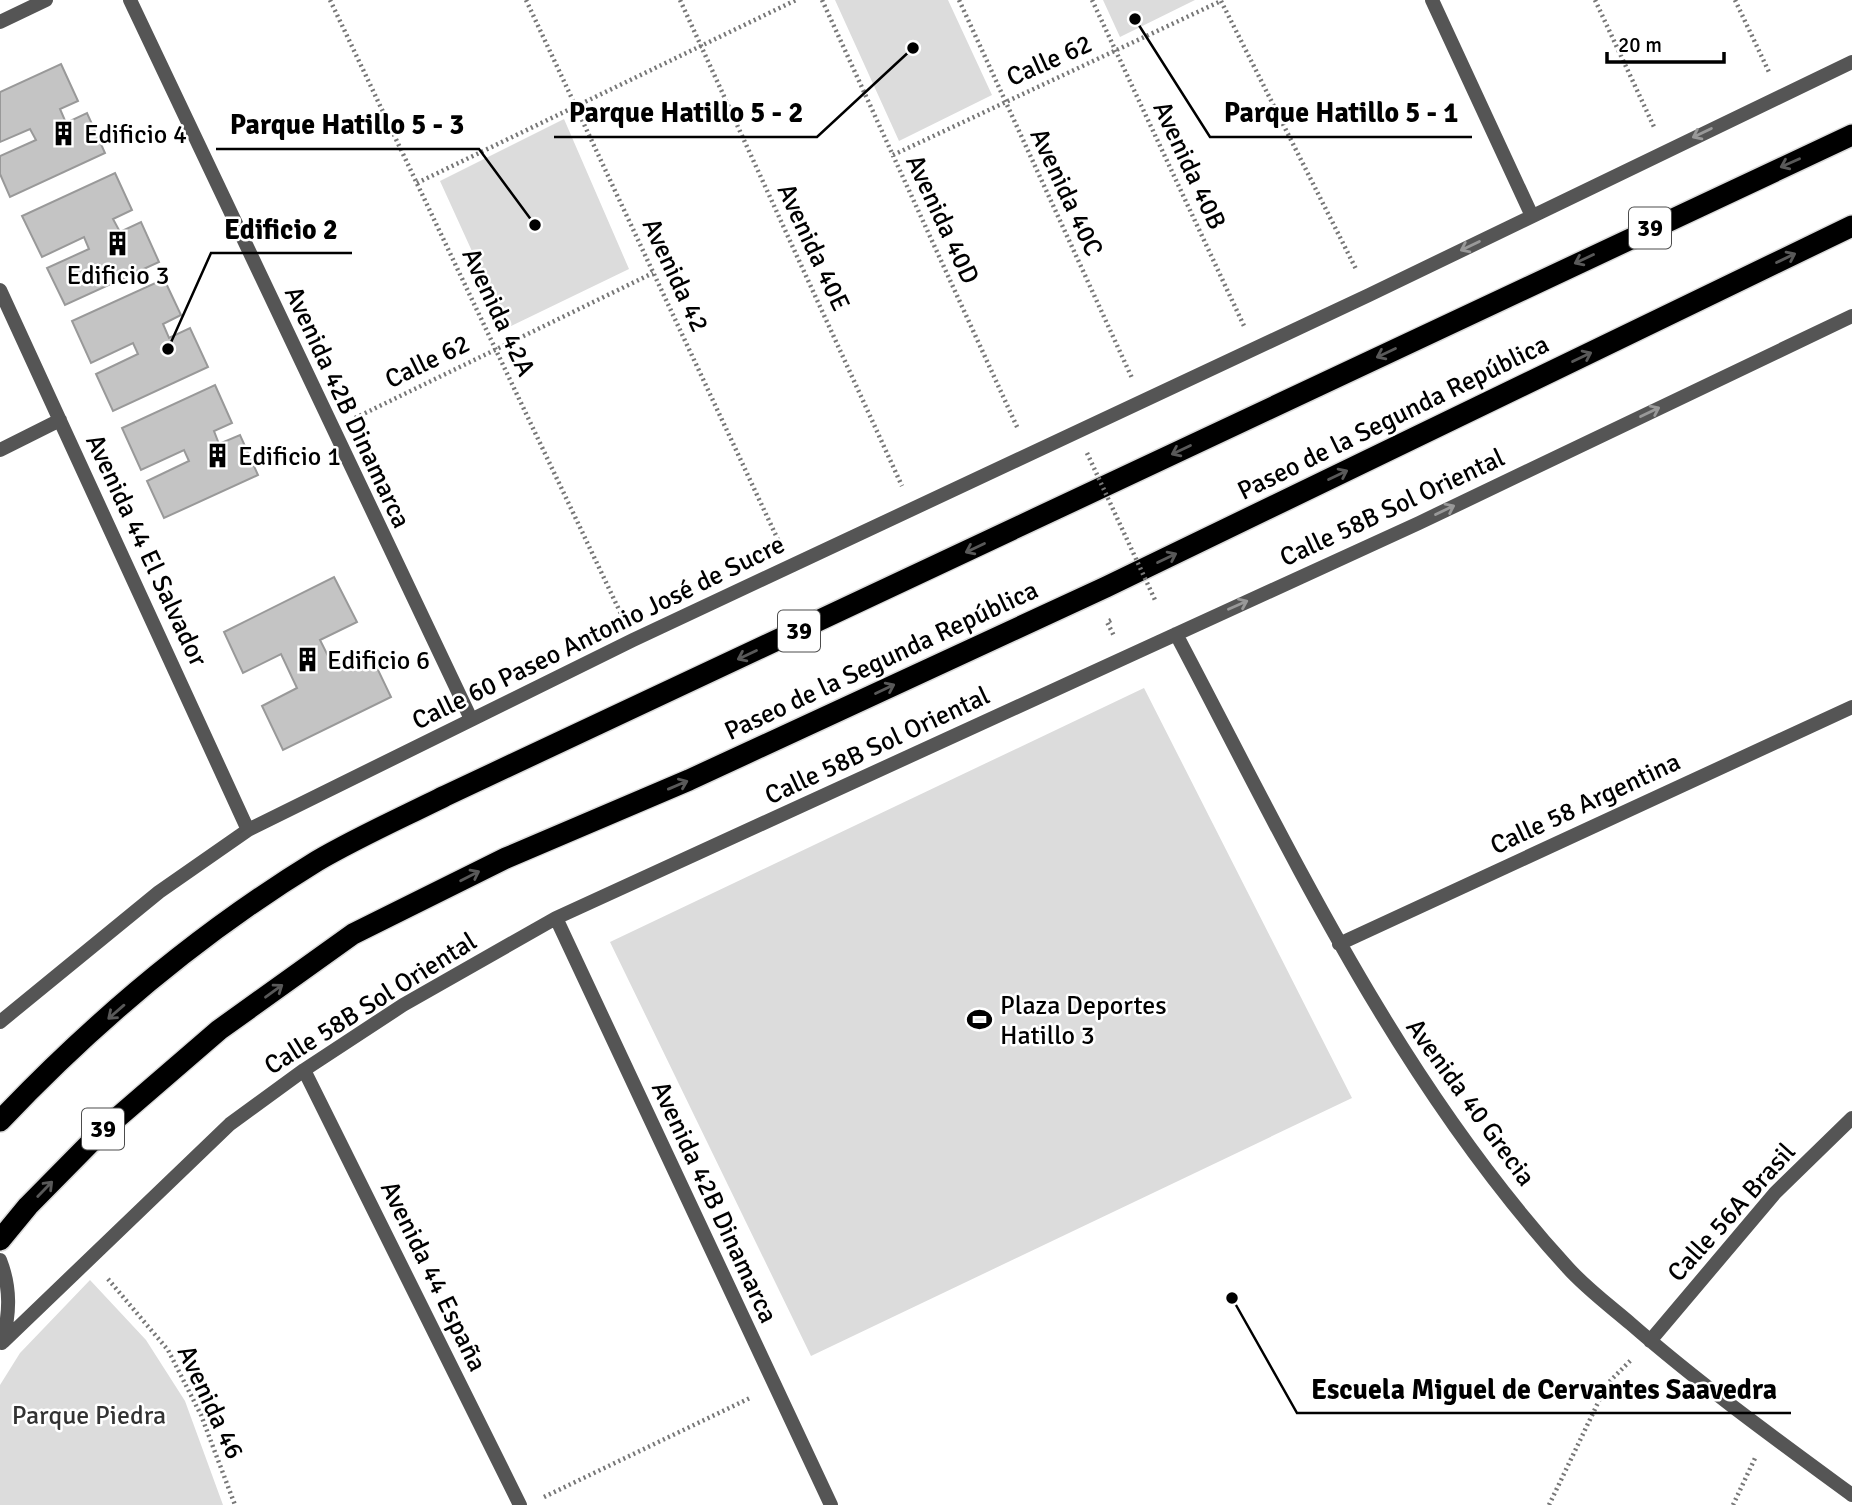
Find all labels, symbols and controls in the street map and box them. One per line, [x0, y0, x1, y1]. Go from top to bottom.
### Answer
scale bar [1607, 21, 1724, 65]
street label: Calle 62 [1002, 28, 1097, 94]
text: 20 m [1618, 32, 1662, 58]
callout: Parque Hatillo 5 - 2 [554, 88, 817, 137]
callout: Parque Hatillo 5 - 1 [1210, 88, 1472, 137]
text: Parque Hatillo 5 - 2 [569, 96, 803, 130]
street label: Avenida 40B [1145, 96, 1233, 235]
text: Parque Hatillo 5 - 1 [1224, 96, 1458, 130]
callout: Parque Hatillo 5 - 3 [216, 100, 479, 149]
text: Parque Hatillo 5 - 3 [230, 108, 464, 142]
place label: Edificio 4 [84, 119, 187, 151]
building icon: Edificio 4 [50, 120, 78, 148]
street label: Avenida 40C [1023, 123, 1110, 262]
one-way arrow [1692, 127, 1713, 140]
street label: Avenida 40D [898, 150, 986, 289]
one-way arrow [1780, 157, 1801, 170]
street label: Avenida 40E [770, 179, 856, 316]
callout: Edificio 2 [211, 204, 352, 253]
road number: 39 [1629, 208, 1671, 248]
text: Edificio 2 [224, 213, 338, 247]
street label: Avenida 42 [635, 213, 715, 337]
building icon: Edificio 3 [104, 229, 132, 257]
one-way arrow [1460, 240, 1482, 253]
street label: Avenida 42A [454, 243, 542, 382]
one-way arrow [1775, 250, 1796, 264]
one-way arrow [1574, 253, 1595, 267]
place label: Edificio 3 [67, 260, 170, 292]
street label: Avenida 42B Dinamarca [277, 281, 417, 533]
street label: Calle 62 [380, 328, 475, 396]
street label: Paseo de la Segunda República [1233, 328, 1554, 507]
one-way arrow [1376, 347, 1397, 360]
one-way arrow [1571, 350, 1592, 363]
one-way arrow [1639, 405, 1660, 419]
street label: Avenida 44 El Salvador [78, 429, 214, 672]
place label: Edificio 1 [238, 441, 341, 473]
building icon: Edificio 1 [204, 442, 232, 470]
street label: Calle 58B Sol Oriental [1275, 442, 1510, 574]
one-way arrow [1171, 444, 1192, 458]
one-way arrow [1327, 468, 1348, 482]
one-way arrow [1434, 503, 1455, 517]
street label: Calle 60 Paseo Antonio José de Sucre [407, 529, 790, 737]
one-way arrow [965, 541, 986, 555]
one-way arrow [1156, 550, 1177, 564]
street label: Paseo de la Segunda República [720, 574, 1043, 748]
one-way arrow [1227, 598, 1248, 611]
road number: 39 [778, 610, 820, 652]
place label: Edificio 6 [327, 645, 430, 677]
building icon: Edificio 6 [293, 646, 321, 674]
one-way arrow [737, 649, 758, 663]
street label: Calle 58B Sol Oriental [760, 680, 995, 812]
one-way arrow [874, 682, 895, 696]
street label: Calle 58 Argentina [1485, 746, 1685, 862]
one-way arrow [667, 777, 689, 790]
one-way arrow [459, 868, 480, 882]
street label: Calle 58B Sol Oriental [258, 926, 483, 1082]
one-way arrow [265, 983, 283, 998]
place label: Plaza Deportes Hatillo 3 [1000, 990, 1167, 1052]
one-way arrow [108, 1004, 126, 1020]
sports icon: Plaza Deportes Hatillo 3 [966, 1006, 994, 1034]
street label: Avenida 40 Grecia [1399, 1013, 1542, 1193]
street label: Avenida 42B Dinamarca [644, 1076, 784, 1328]
road number: 39 [82, 1108, 124, 1149]
street label: Calle 56A Brasil [1661, 1137, 1802, 1289]
street label: Avenida 44 España [373, 1176, 493, 1377]
one-way arrow [36, 1180, 53, 1197]
street label: Avenida 46 [170, 1340, 250, 1464]
callout: Escuela Miguel de Cervantes Saavedra [1297, 1364, 1791, 1413]
text: Escuela Miguel de Cervantes Saavedra [1311, 1373, 1777, 1407]
park label: Parque Piedra [12, 1400, 166, 1432]

